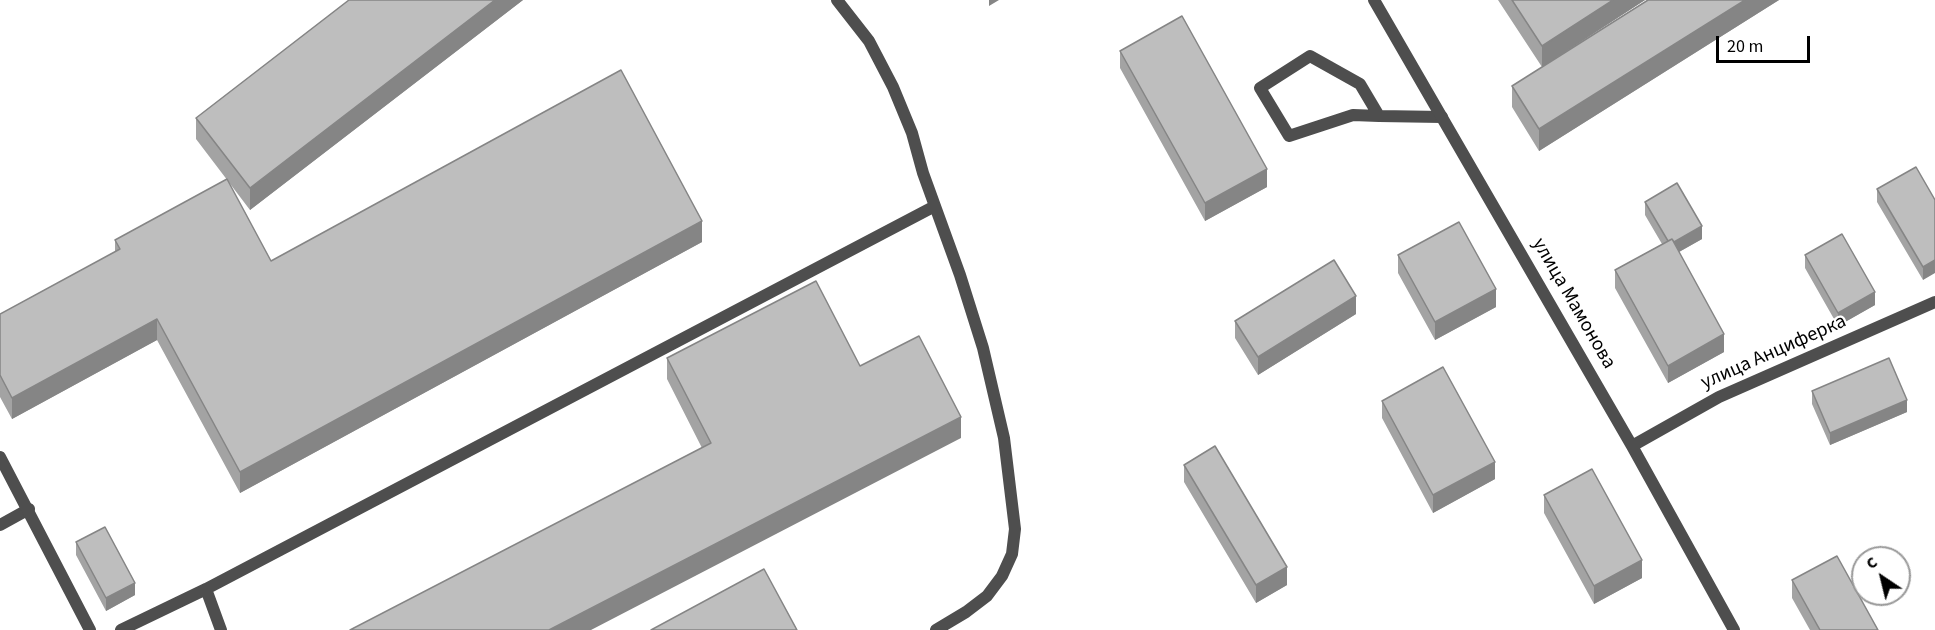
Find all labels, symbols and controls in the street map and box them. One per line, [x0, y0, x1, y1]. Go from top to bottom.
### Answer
scale bar [1719, 24, 1814, 62]
text: 20 m [1727, 34, 1763, 59]
street label: улица Мамонова [1526, 234, 1620, 374]
street label: улица Анциферка [1698, 310, 1850, 396]
north arrow [1851, 546, 1911, 606]
text: С [1862, 551, 1882, 575]

